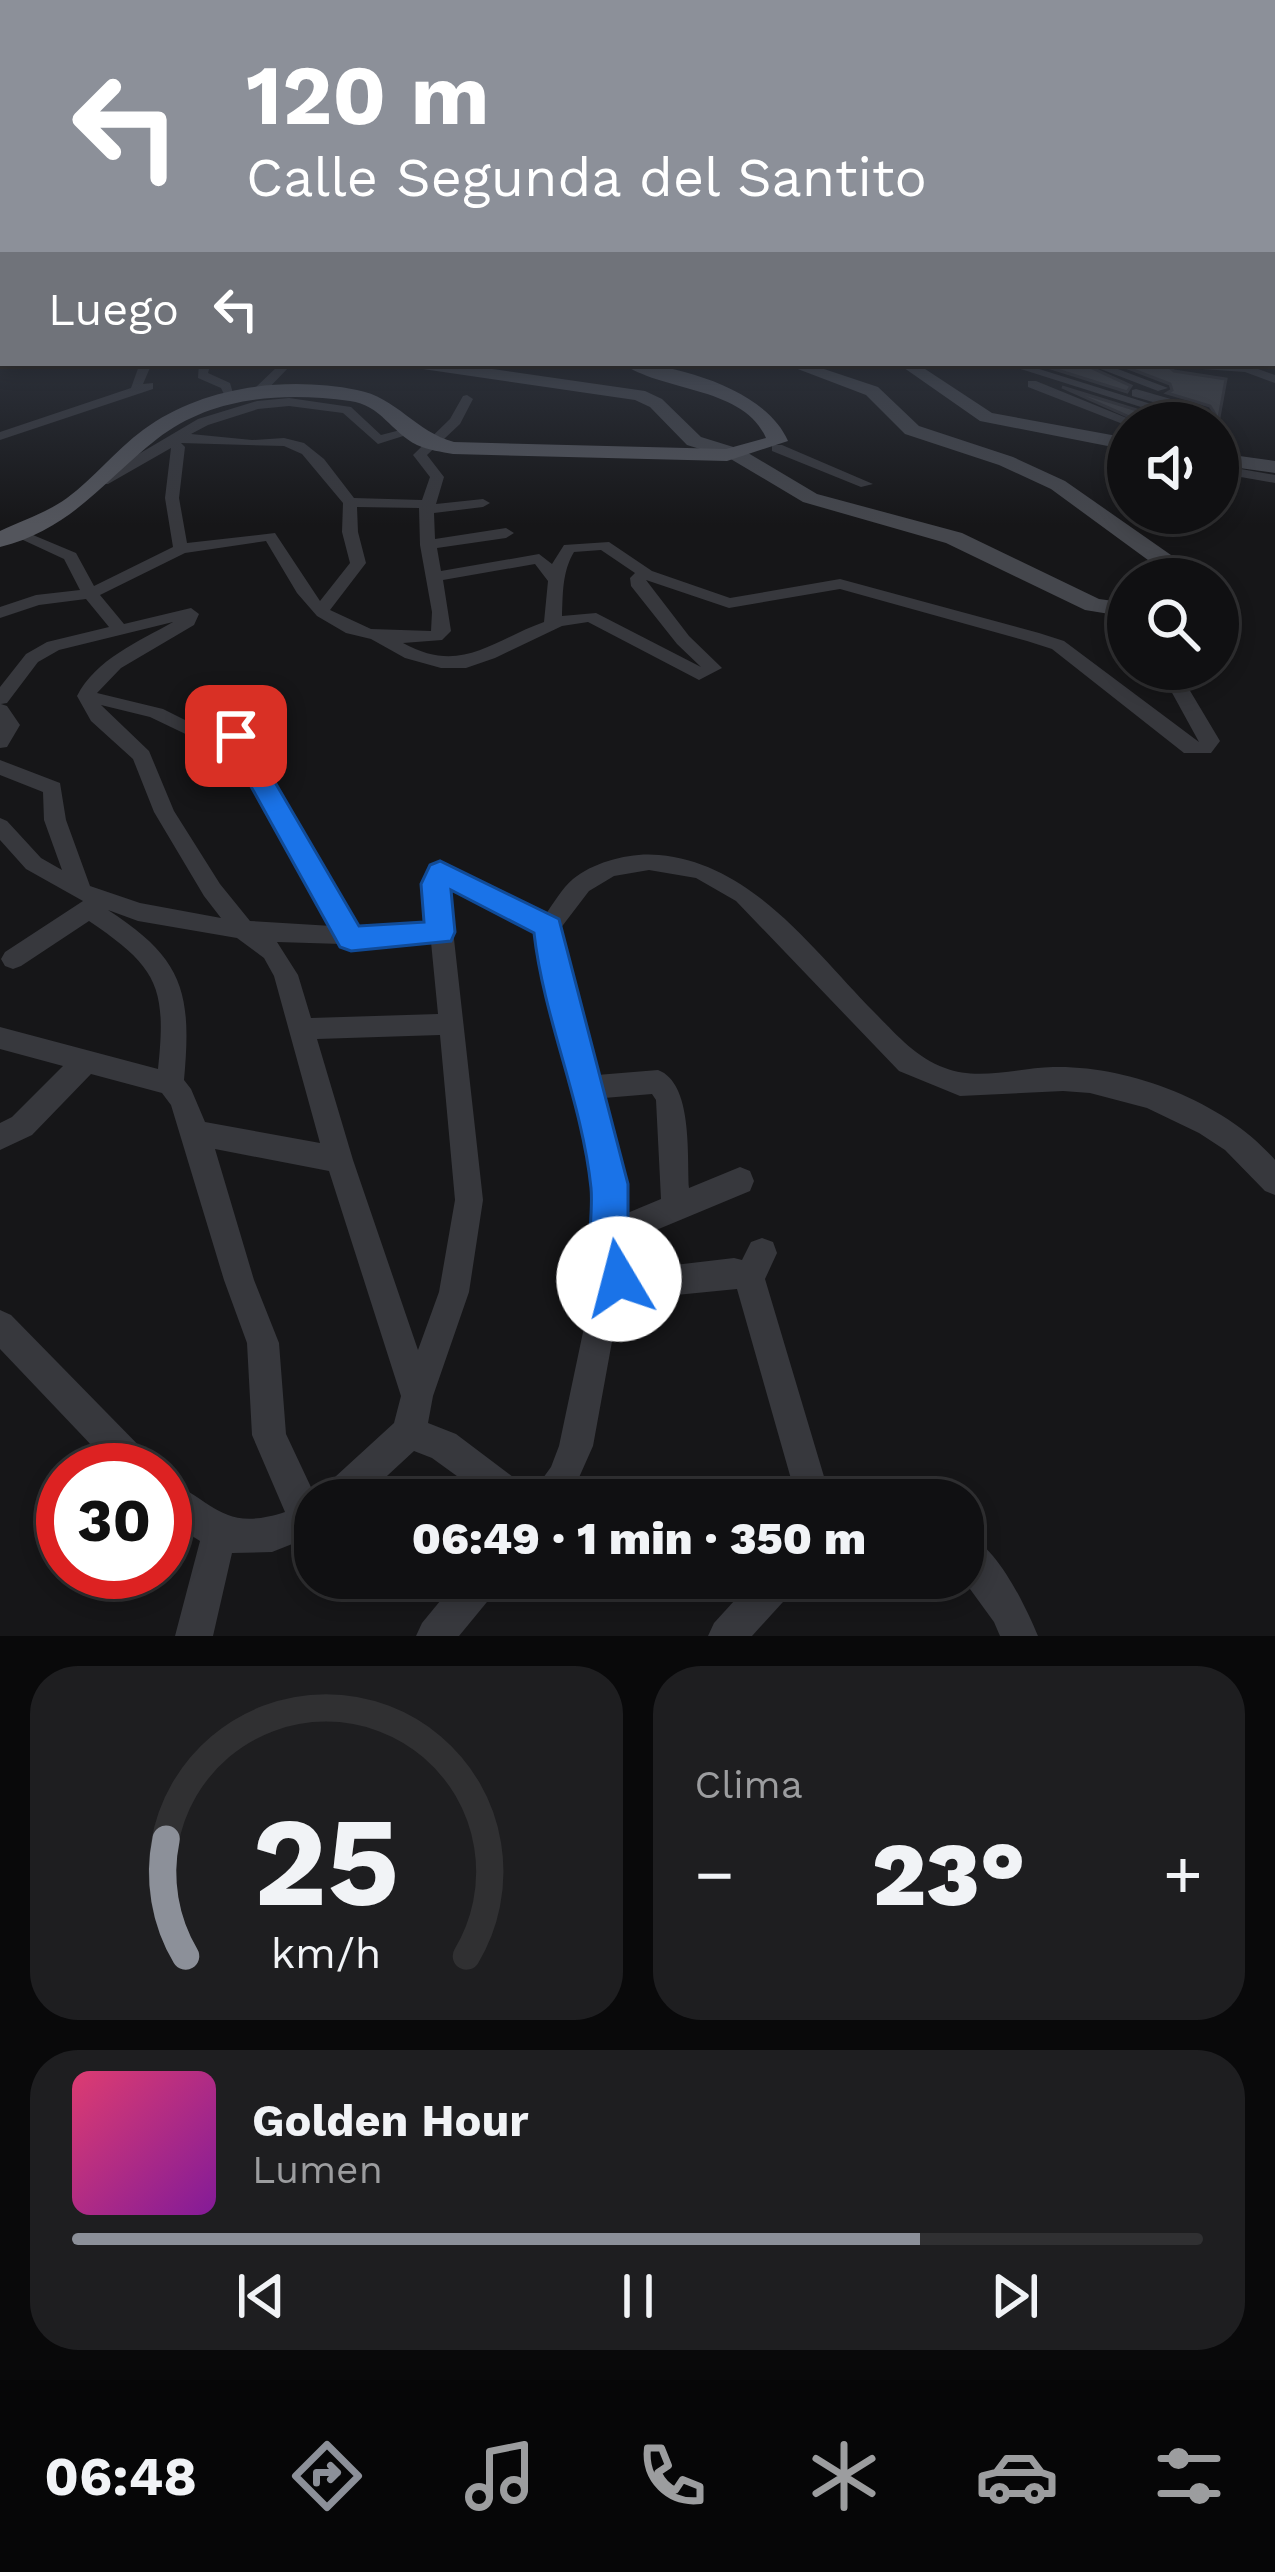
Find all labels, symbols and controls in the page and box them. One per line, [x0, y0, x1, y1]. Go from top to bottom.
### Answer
text: 120 m [246, 46, 489, 144]
icon: left [48, 48, 204, 204]
text: Calle Segunda del Santito [246, 146, 927, 209]
icon: left [203, 276, 269, 342]
text: Luego [48, 283, 179, 336]
map controls [1107, 402, 1239, 690]
button: sound [1107, 402, 1239, 534]
button: search [1107, 558, 1239, 690]
pin [185, 685, 287, 787]
icon: arrive [203, 703, 269, 769]
position arrow [556, 1216, 682, 1342]
speed limit sign: 30 [36, 1443, 192, 1599]
text: 06:49 · 1 min · 350 m [412, 1512, 866, 1565]
text: Clima [695, 1762, 803, 1807]
text: 25 [253, 1789, 400, 1935]
text: 23° [872, 1821, 1026, 1927]
text: − [695, 1836, 734, 1913]
text: + [1163, 1836, 1203, 1913]
text: km/h [271, 1928, 381, 1978]
text: Golden Hour [252, 2094, 529, 2147]
text: Lumen [252, 2147, 383, 2192]
icon: previous [228, 2263, 294, 2329]
icon: pause [605, 2263, 671, 2329]
icon: next [982, 2263, 1048, 2329]
icon: directions [285, 2434, 369, 2518]
icon: music [458, 2434, 542, 2518]
icon: phone [630, 2434, 714, 2518]
icon: climate [802, 2434, 886, 2518]
icon: car [975, 2434, 1059, 2518]
icon: filters [1147, 2434, 1231, 2518]
text: 06:48 [44, 2445, 197, 2508]

